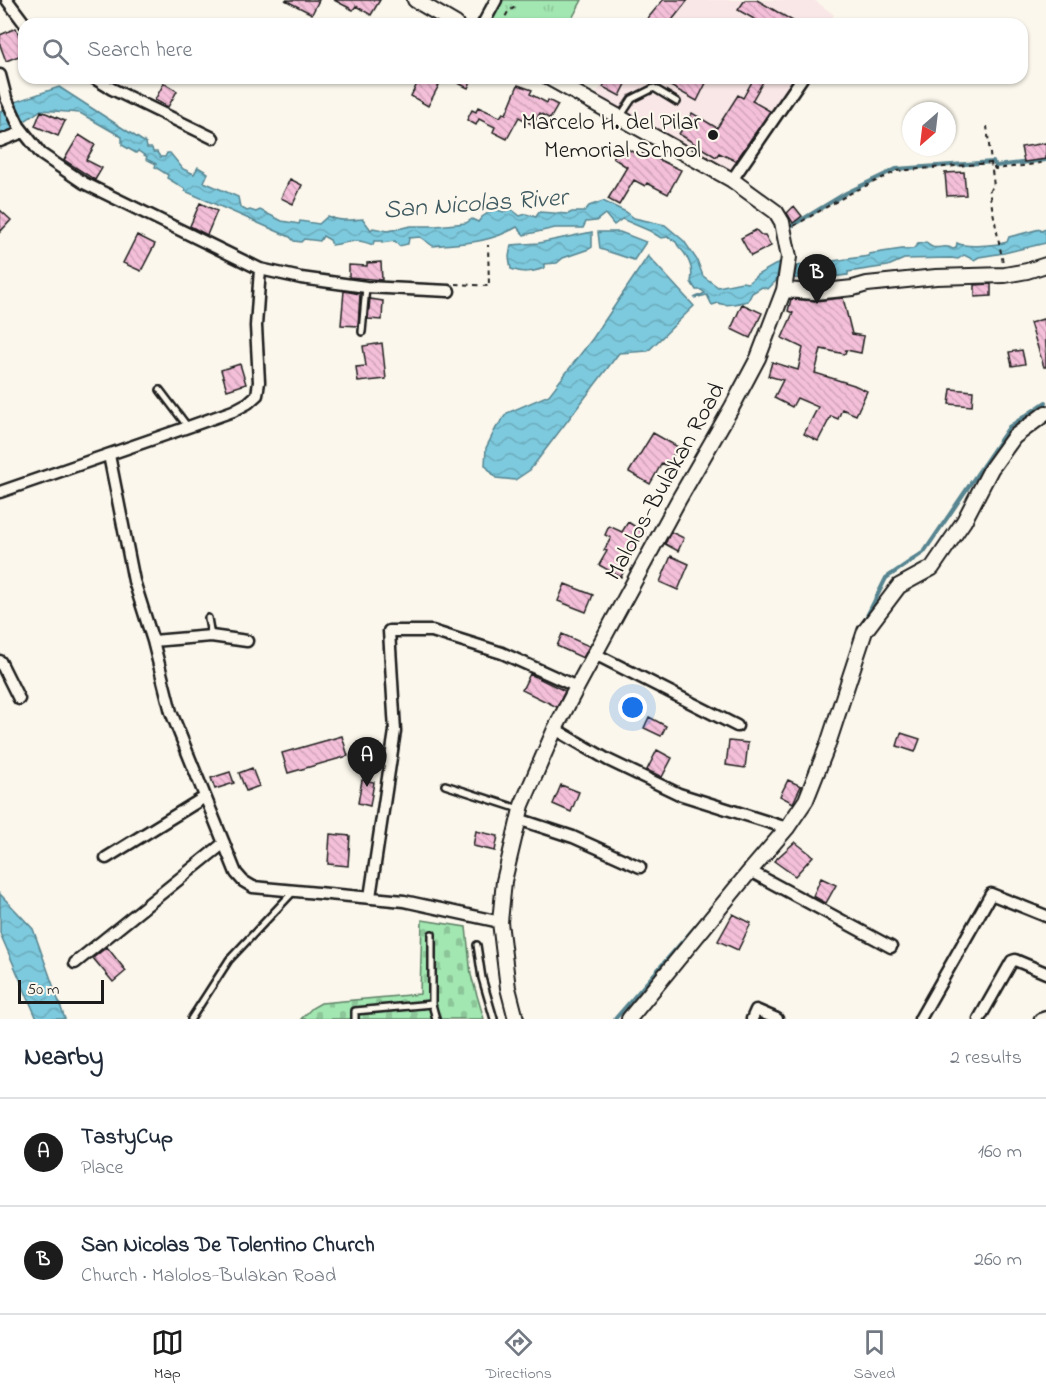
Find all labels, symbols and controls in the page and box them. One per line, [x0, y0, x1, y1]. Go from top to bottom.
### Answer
search box [18, 18, 1028, 84]
icon: search [39, 35, 72, 68]
text: Search here [87, 35, 192, 67]
north arrow [902, 102, 956, 156]
place label: Marcelo H. del Pilar Memorial School [522, 106, 702, 169]
marker: Marcelo H. del Pilar Memorial School [706, 128, 720, 142]
water label: San Nicolas River [382, 179, 571, 230]
pin: B [798, 254, 836, 304]
street label: Malolos-Bulakan Road [597, 376, 735, 587]
your location [618, 693, 647, 722]
pin: A [348, 738, 386, 787]
scale bar [18, 977, 104, 1004]
text: 50 m [27, 978, 59, 1002]
text: Nearby [24, 1039, 103, 1077]
text: 2 results [950, 1044, 1022, 1073]
text: TastyCup [81, 1122, 173, 1154]
text: A [37, 1138, 50, 1167]
text: 160 m [978, 1138, 1022, 1167]
text: Place [81, 1154, 123, 1183]
text: San Nicolas De Tolentino Church [81, 1230, 375, 1262]
text: B [37, 1246, 50, 1275]
text: 260 m [974, 1246, 1022, 1275]
text: Church · Malolos-Bulakan Road [81, 1262, 336, 1291]
tab: Map [151, 1326, 184, 1386]
tab: Directions [485, 1326, 552, 1386]
tab: Saved [853, 1326, 895, 1386]

